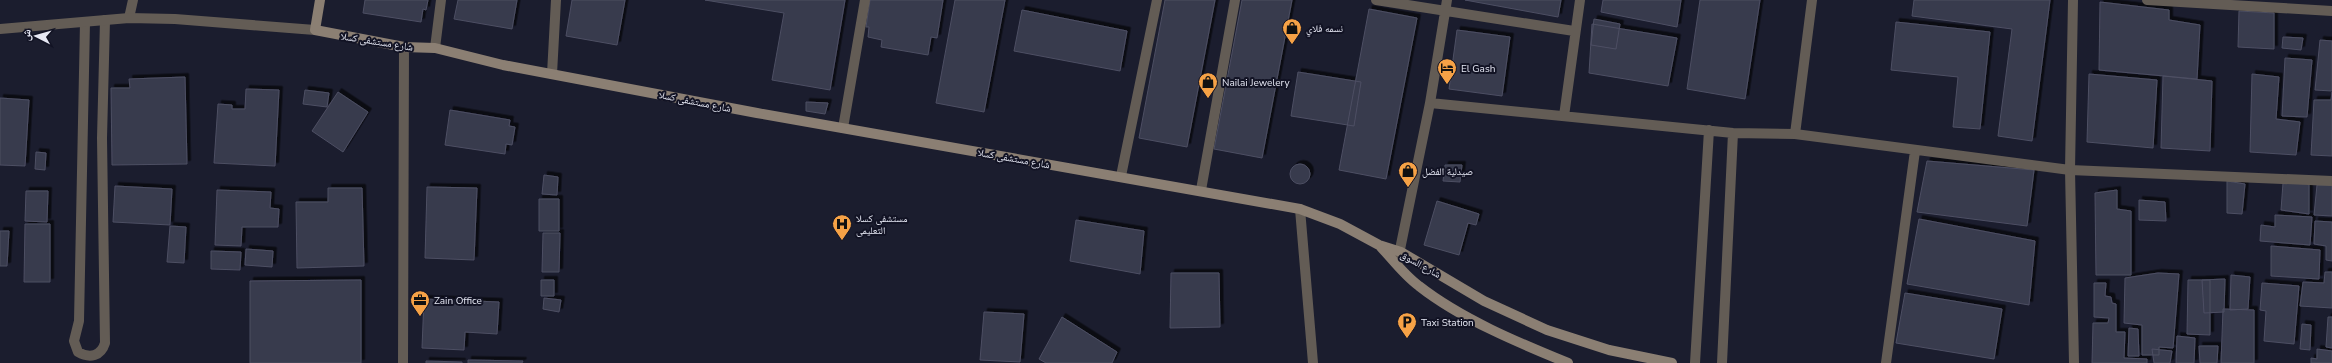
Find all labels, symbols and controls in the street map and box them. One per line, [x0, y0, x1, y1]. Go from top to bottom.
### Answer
north arrow [16, 16, 56, 56]
shop icon: نسمه فلاي [1281, 17, 1303, 45]
place label: نسمه فلاي [1306, 22, 1343, 37]
text: ش [18, 28, 35, 42]
street label: شارع مستشفى كسلا [340, 29, 414, 55]
hotel icon: El Gash [1436, 57, 1458, 85]
place label: El Gash [1461, 62, 1495, 76]
shop icon: Nailai Jewelery [1197, 71, 1219, 99]
place label: Nailai Jewelery [1222, 76, 1290, 90]
street label: شارع مستشفى كسلا [658, 88, 732, 116]
street label: شارع مستشفى كسلا [977, 146, 1051, 172]
shop icon: صيدلية الفضل [1397, 160, 1419, 188]
place label: صيدلية الفضل [1422, 165, 1473, 179]
place label: مستشفى كسلا التعليمى [856, 212, 908, 238]
hospital icon: مستشفى كسلا التعليمى [831, 213, 853, 241]
street label: شارع السوق [1398, 248, 1443, 282]
office icon: Zain Office [409, 289, 431, 317]
place label: Zain Office [434, 294, 482, 308]
parking icon: Taxi Station [1396, 311, 1418, 339]
place label: Taxi Station [1421, 316, 1474, 330]

